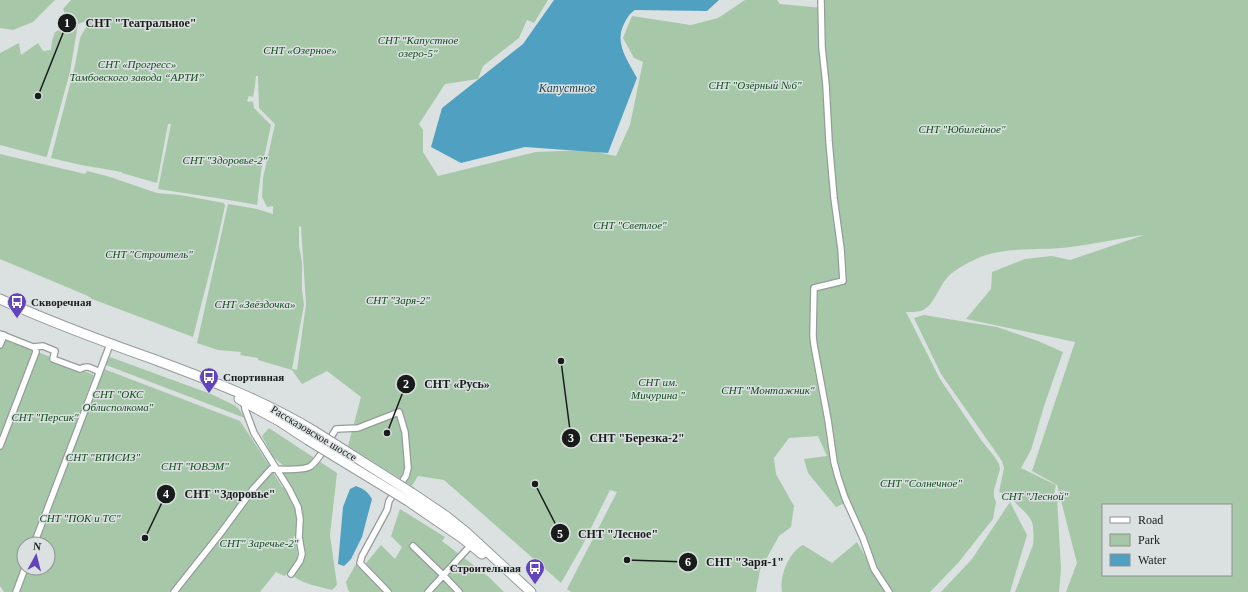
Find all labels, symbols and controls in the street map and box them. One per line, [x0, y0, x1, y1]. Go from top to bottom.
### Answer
callout: СНТ "Театральное" [57, 11, 204, 35]
text: 1 [64, 16, 70, 30]
text: СНТ "Театральное" [85, 16, 197, 30]
park label: СНТ "Капустное озеро-5" [378, 34, 458, 59]
park label: СНТ «Озерное» [263, 44, 337, 56]
park label: СНТ «Прогресс» Тамбовского завода “АРТИ” [70, 58, 204, 83]
park label: СНТ "Озёрный №6" [708, 79, 802, 91]
water label: Капустное [538, 81, 596, 95]
park label: СНТ "Юбилейное" [918, 123, 1006, 135]
park label: СНТ "Здоровье-2" [183, 154, 268, 166]
park label: СНТ "Светлое" [593, 219, 667, 231]
park label: СНТ "Строитель" [105, 248, 193, 260]
bus stop icon: Скворечная [6, 291, 28, 319]
park label: СНТ "Заря-2" [366, 294, 430, 306]
place label: Скворечная [31, 296, 91, 308]
park label: СНТ «Звёздочка» [215, 298, 295, 310]
bus stop icon: Спортивная [198, 366, 220, 394]
place label: Спортивная [223, 371, 284, 383]
callout: СНТ «Русь» [396, 372, 498, 396]
park label: СНТ им. Мичурина " [630, 376, 685, 401]
text: 2 [403, 377, 409, 391]
text: СНТ «Русь» [424, 377, 490, 391]
park label: СНТ "Монтажник" [721, 384, 815, 396]
park label: СНТ "ОКС Облисполкома" [83, 388, 154, 413]
street label: Рассказовское шоссе [269, 403, 359, 463]
park label: СНТ "Персик" [11, 411, 79, 423]
callout: СНТ "Березка-2" [561, 426, 693, 450]
text: 3 [568, 431, 574, 445]
text: СНТ "Березка-2" [589, 431, 685, 445]
park label: СНТ "ВТИСИЗ" [66, 451, 141, 463]
park label: СНТ "ЮВЭМ" [161, 460, 229, 472]
park label: СНТ "Солнечное" [880, 477, 962, 489]
callout: СНТ "Здоровье" [156, 482, 283, 506]
text: 4 [163, 487, 169, 501]
text: СНТ "Здоровье" [185, 487, 275, 501]
park label: СНТ "Лесной" [1002, 490, 1069, 502]
legend [1102, 504, 1232, 576]
park label: СНТ "ПОК и ТС" [39, 512, 121, 524]
text: Road [1138, 513, 1163, 527]
callout: СНТ "Лесное" [550, 521, 666, 545]
text: 5 [557, 527, 563, 541]
text: СНТ "Лесное" [578, 527, 658, 541]
text: Park [1138, 533, 1160, 547]
north arrow [16, 536, 56, 576]
park label: СНТ" Заречье-2" [220, 537, 299, 549]
text: N [33, 540, 42, 553]
callout: СНТ "Заря-1" [678, 550, 792, 574]
text: Water [1138, 553, 1166, 567]
text: 6 [685, 555, 691, 569]
text: СНТ "Заря-1" [706, 555, 784, 569]
bus stop icon: Строительная [524, 557, 546, 585]
place label: Строительная [450, 562, 521, 574]

